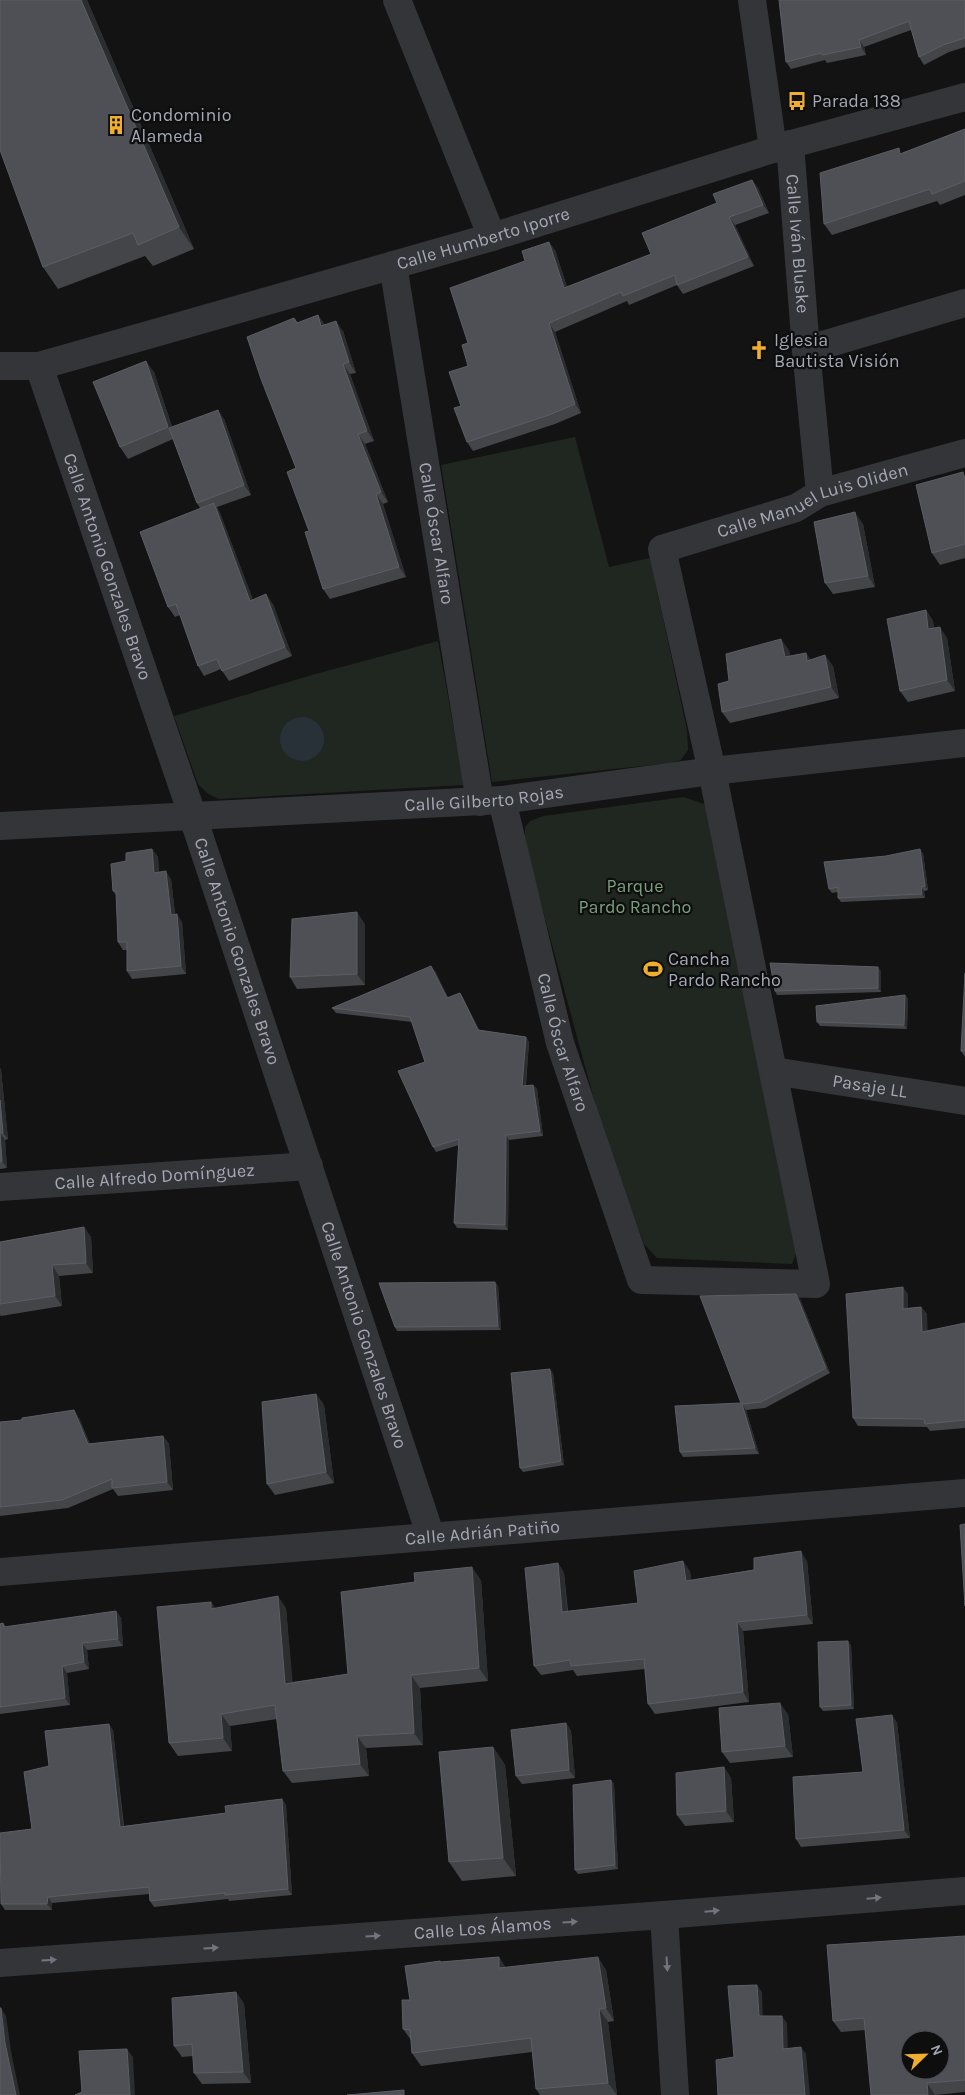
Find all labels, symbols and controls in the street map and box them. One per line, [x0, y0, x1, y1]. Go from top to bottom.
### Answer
bus stop icon: Parada 138 [786, 90, 808, 112]
place label: Parada 138 [812, 90, 901, 112]
place label: Condominio Alameda [131, 104, 232, 147]
building icon: Condominio Alameda [105, 114, 127, 136]
street label: Calle Iván Bluske [781, 173, 814, 314]
street label: Calle Humberto Iporre [394, 202, 572, 275]
place label: Iglesia Bautista Visión [774, 329, 900, 372]
church icon: Iglesia Bautista Visión [748, 339, 770, 361]
street label: Calle Antonio Gonzales Bravo [59, 450, 156, 683]
street label: Calle Manuel Luis Oliden [714, 458, 911, 543]
street label: Calle Óscar Alfaro [414, 461, 459, 606]
street label: Calle Gilberto Rojas [404, 781, 565, 816]
street label: Calle Antonio Gonzales Bravo [190, 835, 285, 1068]
park label: Parque Pardo Rancho [579, 875, 691, 918]
place label: Cancha Pardo Rancho [668, 948, 781, 991]
sports icon: Cancha Pardo Rancho [642, 958, 664, 980]
street label: Calle Óscar Alfaro [533, 971, 594, 1115]
street label: Pasaje LL [831, 1069, 909, 1103]
street label: Calle Alfredo Domínguez [54, 1159, 255, 1194]
street label: Calle Antonio Gonzales Bravo [316, 1218, 412, 1451]
street label: Calle Adrián Patiño [404, 1515, 561, 1550]
one-way arrow [866, 1894, 882, 1902]
one-way arrow [704, 1907, 720, 1915]
street label: Calle Los Álamos [413, 1912, 552, 1944]
one-way arrow [562, 1918, 578, 1926]
one-way arrow [365, 1932, 381, 1940]
one-way arrow [203, 1944, 219, 1952]
one-way arrow [41, 1955, 57, 1963]
one-way arrow [663, 1956, 671, 1972]
north arrow [900, 2030, 950, 2080]
text: N [927, 2042, 946, 2058]

